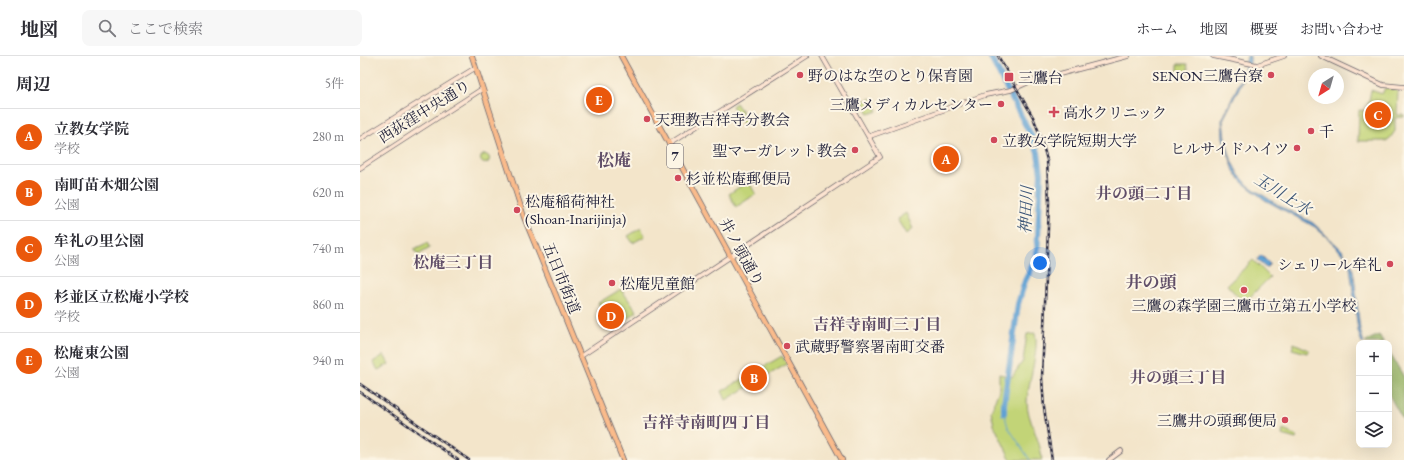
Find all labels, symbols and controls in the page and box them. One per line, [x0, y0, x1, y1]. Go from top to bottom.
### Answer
search box [82, 10, 362, 46]
text: 地図 [20, 17, 58, 42]
icon: search [96, 17, 118, 39]
text: ここで検索 [128, 19, 203, 38]
text: ホーム [1136, 20, 1178, 38]
text: 地図 [1200, 20, 1228, 38]
text: 概要 [1250, 20, 1278, 38]
text: お問い合わせ [1300, 20, 1384, 38]
place label: 野のはな空のとり保育園 [808, 66, 973, 85]
place label: SENON三鷹台寮 [1152, 66, 1263, 85]
place label: 三鷹台 [1018, 68, 1063, 87]
north arrow [1308, 68, 1344, 104]
marker: 野のはな空のとり保育園 [795, 70, 805, 80]
marker: SENON三鷹台寮 [1266, 70, 1276, 80]
marker: 三鷹台 [1003, 71, 1015, 83]
text: 周辺 [16, 73, 50, 95]
text: 5件 [325, 75, 344, 92]
street label: 西荻窪中央通り [374, 75, 474, 147]
pin: E [586, 85, 612, 115]
place label: 三鷹メディカルセンター [830, 95, 993, 114]
marker: 三鷹メディカルセンター [996, 99, 1006, 109]
pin: C [1365, 100, 1391, 130]
place label: 高水クリニック [1063, 103, 1167, 122]
marker: 高水クリニック [1048, 106, 1060, 118]
place label: 天理教吉祥寺分教会 [655, 110, 790, 129]
marker: 天理教吉祥寺分教会 [642, 114, 652, 124]
text: 立教女学院 [54, 119, 129, 138]
place label: 千 [1319, 122, 1334, 141]
marker: 千 [1306, 126, 1316, 136]
text: A [24, 128, 34, 145]
text: 280 m [313, 128, 344, 145]
place label: 立教女学院短期大学 [1002, 131, 1137, 150]
marker: 立教女学院短期大学 [989, 135, 999, 145]
place label: ヒルサイドハイツ [1170, 139, 1289, 158]
text: 学校 [54, 140, 80, 157]
place label: 聖マーガレット教会 [712, 141, 847, 160]
marker: ヒルサイドハイツ [1292, 143, 1302, 153]
road number: 7 [667, 144, 683, 168]
pin: A [933, 144, 959, 174]
marker: 聖マーガレット教会 [850, 145, 860, 155]
district label: 松庵 [597, 149, 631, 171]
water label: 玉川上水 [1250, 168, 1317, 221]
place label: 杉並松庵郵便局 [686, 169, 791, 188]
marker: 杉並松庵郵便局 [673, 173, 683, 183]
text: 南町苗木畑公園 [54, 175, 159, 194]
water label: 神田川 [1014, 183, 1038, 235]
district label: 井の頭二丁目 [1096, 183, 1192, 204]
text: B [25, 184, 33, 201]
text: 620 m [313, 184, 344, 201]
place label: 松庵稲荷神社 (Shoan-Inarijinja) [525, 192, 627, 228]
text: 公園 [54, 196, 80, 213]
marker: 松庵稲荷神社 (Shoan-Inarijinja) [512, 205, 522, 215]
street label: 井ノ頭通り [716, 215, 768, 289]
text: 牟礼の里公園 [54, 231, 144, 250]
text: C [24, 240, 34, 257]
text: 740 m [313, 240, 344, 257]
street label: 五日市街道 [539, 240, 585, 316]
text: 公園 [54, 252, 80, 269]
district label: 松庵三丁目 [413, 252, 493, 273]
your location [1030, 253, 1050, 273]
place label: シェリール牟礼 [1278, 255, 1382, 274]
marker: シェリール牟礼 [1385, 259, 1395, 269]
district label: 井の頭 [1126, 271, 1177, 293]
place label: 松庵児童館 [620, 274, 695, 293]
marker: 松庵児童館 [607, 278, 617, 288]
marker: 三鷹の森学園三鷹市立第五小学校 [1239, 285, 1249, 295]
text: 杉並区立松庵小学校 [54, 287, 189, 306]
text: D [24, 296, 34, 313]
text: 860 m [313, 296, 344, 313]
place label: 三鷹の森学園三鷹市立第五小学校 [1131, 296, 1357, 315]
pin: D [598, 301, 624, 331]
text: 学校 [54, 308, 80, 325]
district label: 吉祥寺南町三丁目 [813, 314, 941, 335]
place label: 武蔵野警察署南町交番 [795, 337, 945, 356]
map controls [1356, 340, 1392, 448]
button: + [1356, 340, 1392, 376]
marker: 武蔵野警察署南町交番 [782, 341, 792, 351]
text: 松庵東公園 [54, 343, 129, 362]
text: E [25, 352, 33, 369]
text: 940 m [313, 352, 344, 369]
pin: B [741, 363, 767, 393]
text: 公園 [54, 364, 80, 381]
district label: 井の頭三丁目 [1130, 367, 1226, 388]
button: − [1356, 376, 1392, 412]
place label: 三鷹井の頭郵便局 [1157, 411, 1277, 430]
district label: 吉祥寺南町四丁目 [642, 412, 770, 433]
button: layers [1356, 412, 1392, 448]
marker: 三鷹井の頭郵便局 [1280, 415, 1290, 425]

